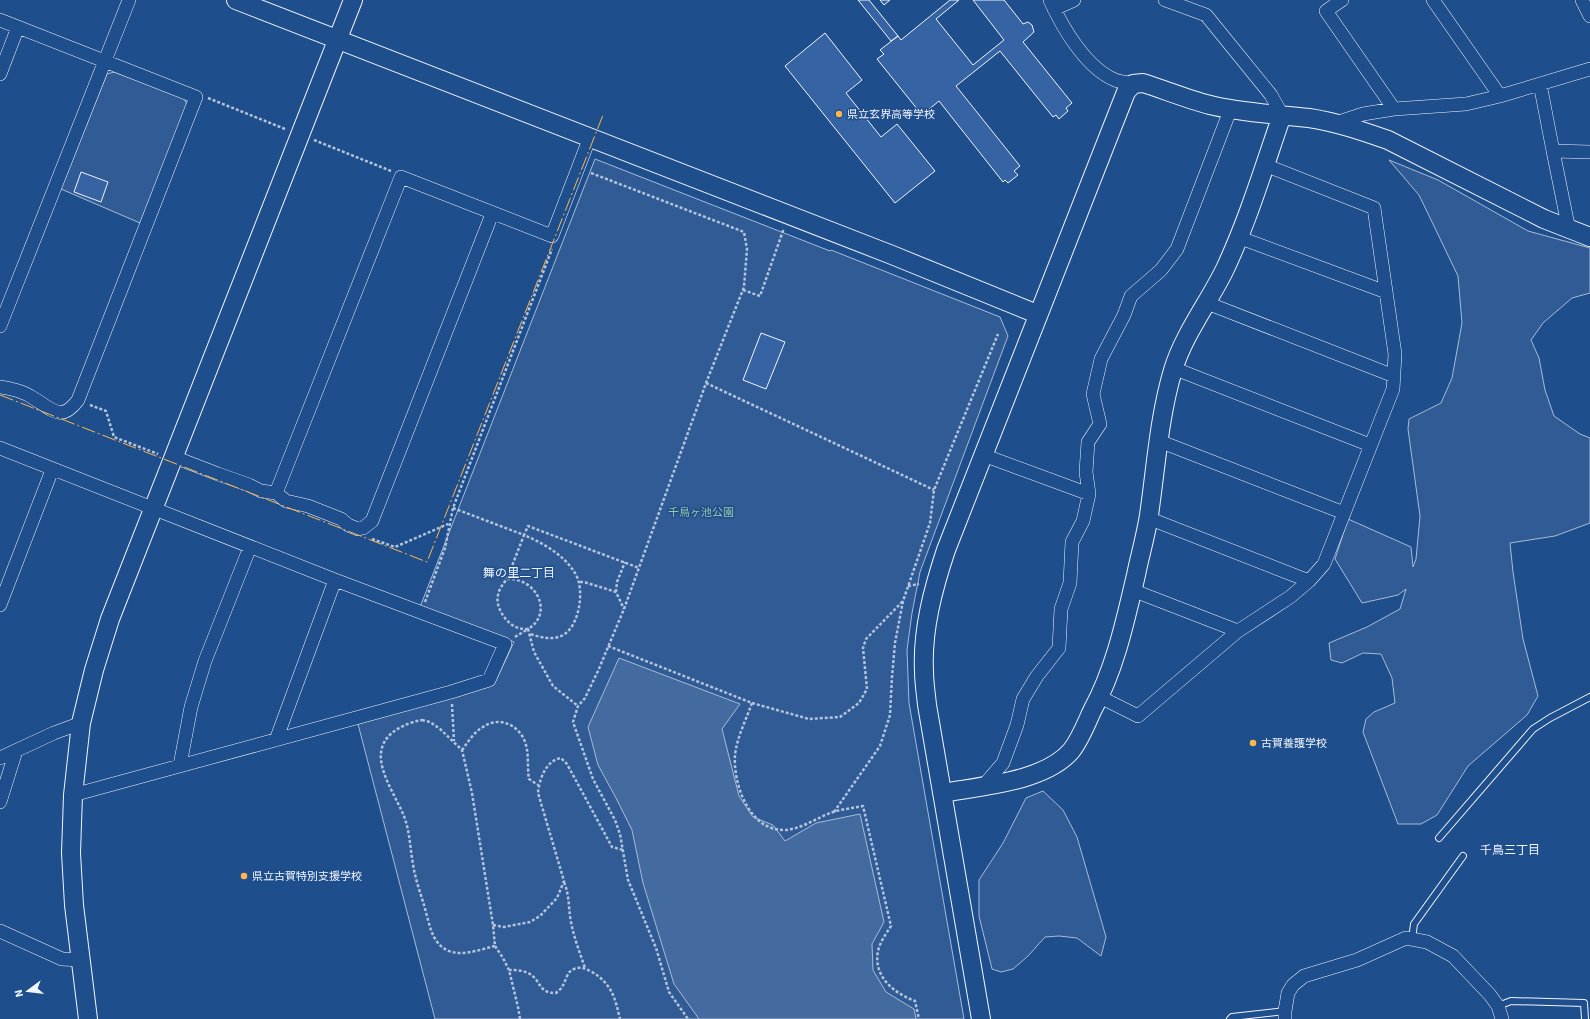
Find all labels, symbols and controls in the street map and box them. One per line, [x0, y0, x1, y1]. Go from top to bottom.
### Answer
place label: 県立玄界高等学校 [847, 107, 935, 122]
marker: 県立玄界高等学校 [834, 109, 844, 119]
park label: 千鳥ヶ池公園 [668, 505, 734, 520]
district label: 舞の里二丁目 [483, 565, 555, 582]
place label: 古賀養護学校 [1261, 736, 1327, 751]
marker: 古賀養護学校 [1248, 738, 1258, 748]
district label: 千鳥三丁目 [1480, 842, 1540, 859]
place label: 県立古賀特別支援学校 [252, 869, 362, 884]
marker: 県立古賀特別支援学校 [239, 871, 249, 881]
north arrow [8, 971, 48, 1011]
text: N [11, 988, 27, 999]

